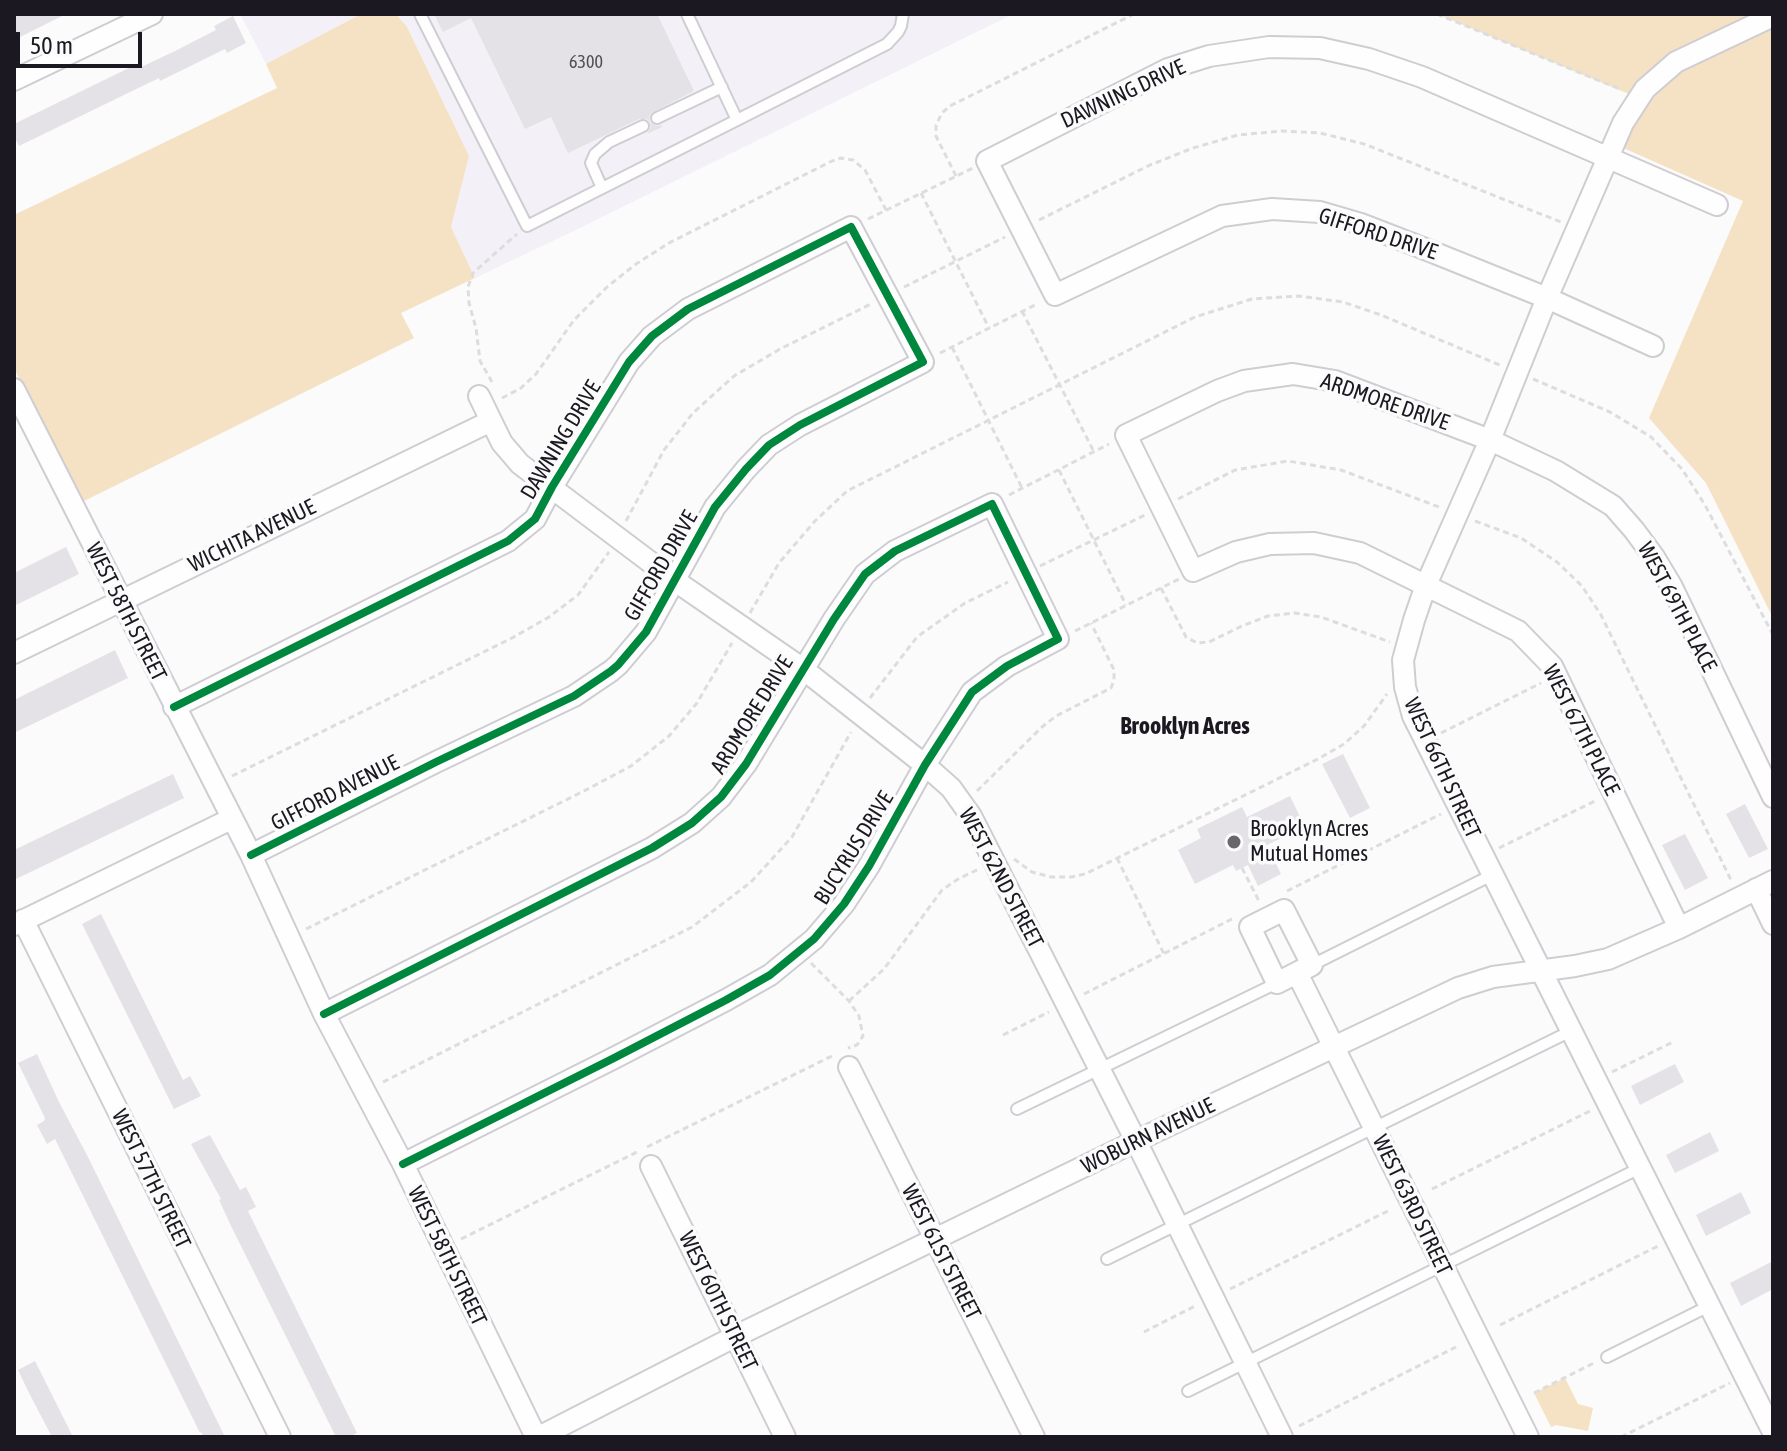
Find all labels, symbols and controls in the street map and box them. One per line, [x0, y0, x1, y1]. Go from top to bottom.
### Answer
scale bar [20, 16, 146, 66]
text: 50 m [30, 32, 73, 59]
house number: 6300 [569, 51, 603, 73]
street label: DAWNING DRIVE [1057, 54, 1189, 134]
street label: GIFFORD DRIVE [1315, 202, 1441, 266]
street label: ARDMORE DRIVE [1317, 368, 1453, 436]
street label: DAWNING DRIVE [515, 376, 607, 504]
street label: WICHITA AVENUE [184, 494, 320, 578]
street label: GIFFORD DRIVE [619, 506, 703, 626]
street label: WEST 58TH STREET [80, 538, 172, 686]
street label: WEST 69TH PLACE [1632, 538, 1722, 676]
street label: ARDMORE DRIVE [705, 651, 799, 779]
street label: WEST 67TH PLACE [1537, 660, 1625, 800]
street label: WEST 66TH STREET [1398, 694, 1486, 842]
district label: Brooklyn Acres [1120, 712, 1250, 740]
street label: GIFFORD AVENUE [267, 749, 403, 837]
street label: BUCYRUS DRIVE [809, 787, 899, 909]
street label: WEST 62ND STREET [953, 804, 1049, 952]
place label: Brooklyn Acres Mutual Homes [1250, 816, 1369, 868]
marker: Brooklyn Acres Mutual Homes [1225, 833, 1243, 851]
street label: WOBURN AVENUE [1077, 1092, 1219, 1180]
street label: WEST 57TH STREET [106, 1105, 196, 1253]
street label: WEST 63RD STREET [1367, 1131, 1457, 1279]
street label: WEST 61ST STREET [896, 1180, 986, 1324]
street label: WEST 58TH STREET [402, 1182, 492, 1330]
street label: WEST 60TH STREET [673, 1227, 763, 1375]

